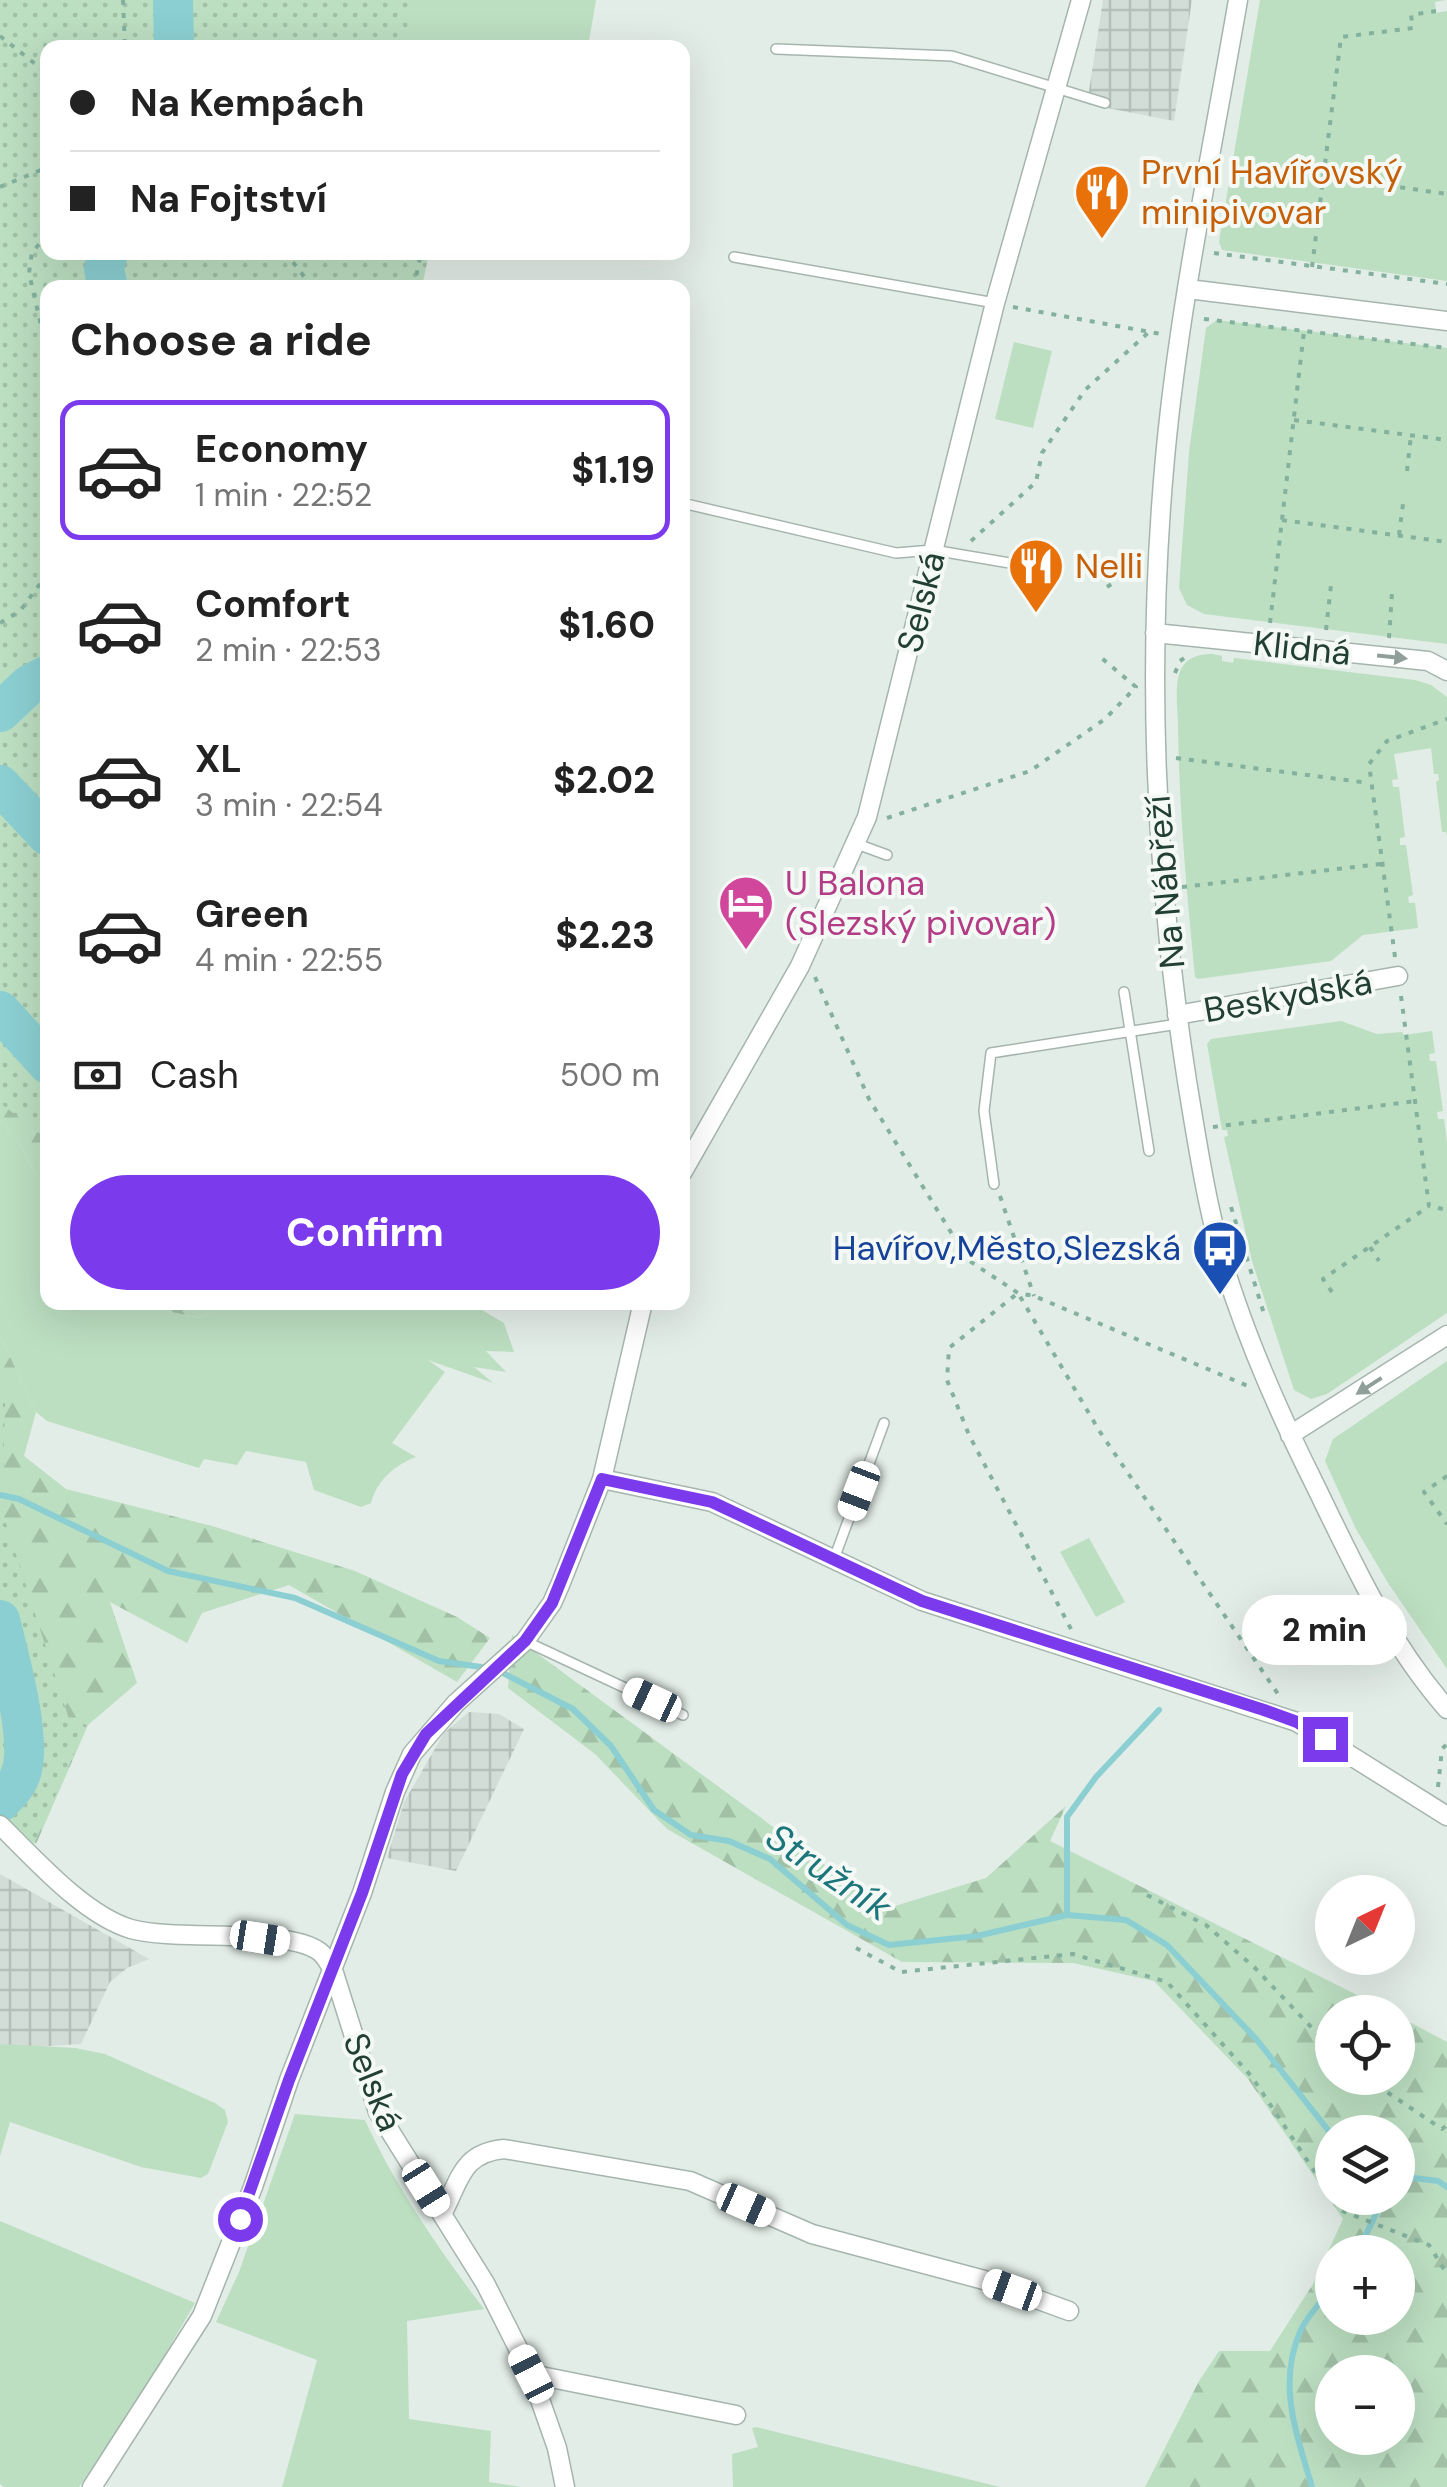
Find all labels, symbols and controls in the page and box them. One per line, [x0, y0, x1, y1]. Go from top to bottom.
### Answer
text: Na Kempách [130, 78, 364, 128]
place label: První Havířovský minipivovar [1141, 149, 1403, 235]
restaurant icon: První Havířovský minipivovar [1072, 162, 1132, 241]
text: Na Fojtství [130, 174, 327, 224]
text: Choose a ride [70, 310, 372, 369]
text: Economy [195, 424, 368, 474]
icon: car [75, 425, 165, 515]
text: $1.19 [571, 445, 655, 495]
text: 1 min · 22:52 [195, 474, 372, 516]
restaurant icon: Nelli [1006, 536, 1066, 615]
place label: Nelli [1075, 543, 1143, 589]
street label: Selská [886, 547, 956, 657]
text: Comfort [195, 579, 351, 629]
icon: car [75, 580, 165, 670]
text: $1.60 [558, 600, 655, 650]
street label: Klidná [1251, 620, 1353, 676]
text: 2 min · 22:53 [195, 629, 382, 671]
one-way arrow [1376, 650, 1408, 666]
text: XL [195, 734, 242, 784]
icon: car [75, 735, 165, 825]
text: $2.02 [553, 755, 655, 805]
text: 3 min · 22:54 [195, 784, 383, 826]
street label: Na Nábřeží [1135, 793, 1195, 971]
place label: U Balona (Slezský pivovar) [785, 860, 1056, 946]
hotel icon: U Balona (Slezský pivovar) [716, 873, 776, 952]
text: Green [195, 889, 309, 939]
icon: car [75, 890, 165, 980]
text: $2.23 [555, 910, 655, 960]
text: 4 min · 22:55 [195, 939, 383, 981]
street label: Beskydská [1200, 959, 1376, 1033]
icon: cash [70, 1048, 125, 1103]
text: Cash [150, 1050, 239, 1100]
text: 500 m [560, 1054, 660, 1096]
button: Confirm [70, 1175, 660, 1290]
bus stop icon: Havířov,Město,Slezská [1190, 1218, 1250, 1297]
place label: Havířov,Město,Slezská [833, 1225, 1181, 1271]
one-way arrow [1355, 1376, 1382, 1394]
car [834, 1458, 884, 1524]
callout: 2 min [1242, 1594, 1408, 1664]
text: 2 min [1282, 1609, 1367, 1651]
car [618, 1674, 686, 1726]
route end [1303, 1717, 1348, 1762]
water label: Stružník [756, 1812, 902, 1933]
north arrow [1315, 1875, 1415, 1975]
map controls [1315, 1875, 1415, 2455]
car [228, 1918, 292, 1958]
button: locate [1315, 1995, 1415, 2095]
street label: Selská [333, 2026, 413, 2138]
button: layers [1315, 2115, 1415, 2215]
car [397, 2155, 455, 2221]
car [712, 2179, 780, 2231]
route start [218, 2197, 263, 2242]
button: + [1315, 2235, 1415, 2335]
car [979, 2266, 1045, 2314]
car [504, 2340, 558, 2408]
button: − [1315, 2355, 1415, 2455]

